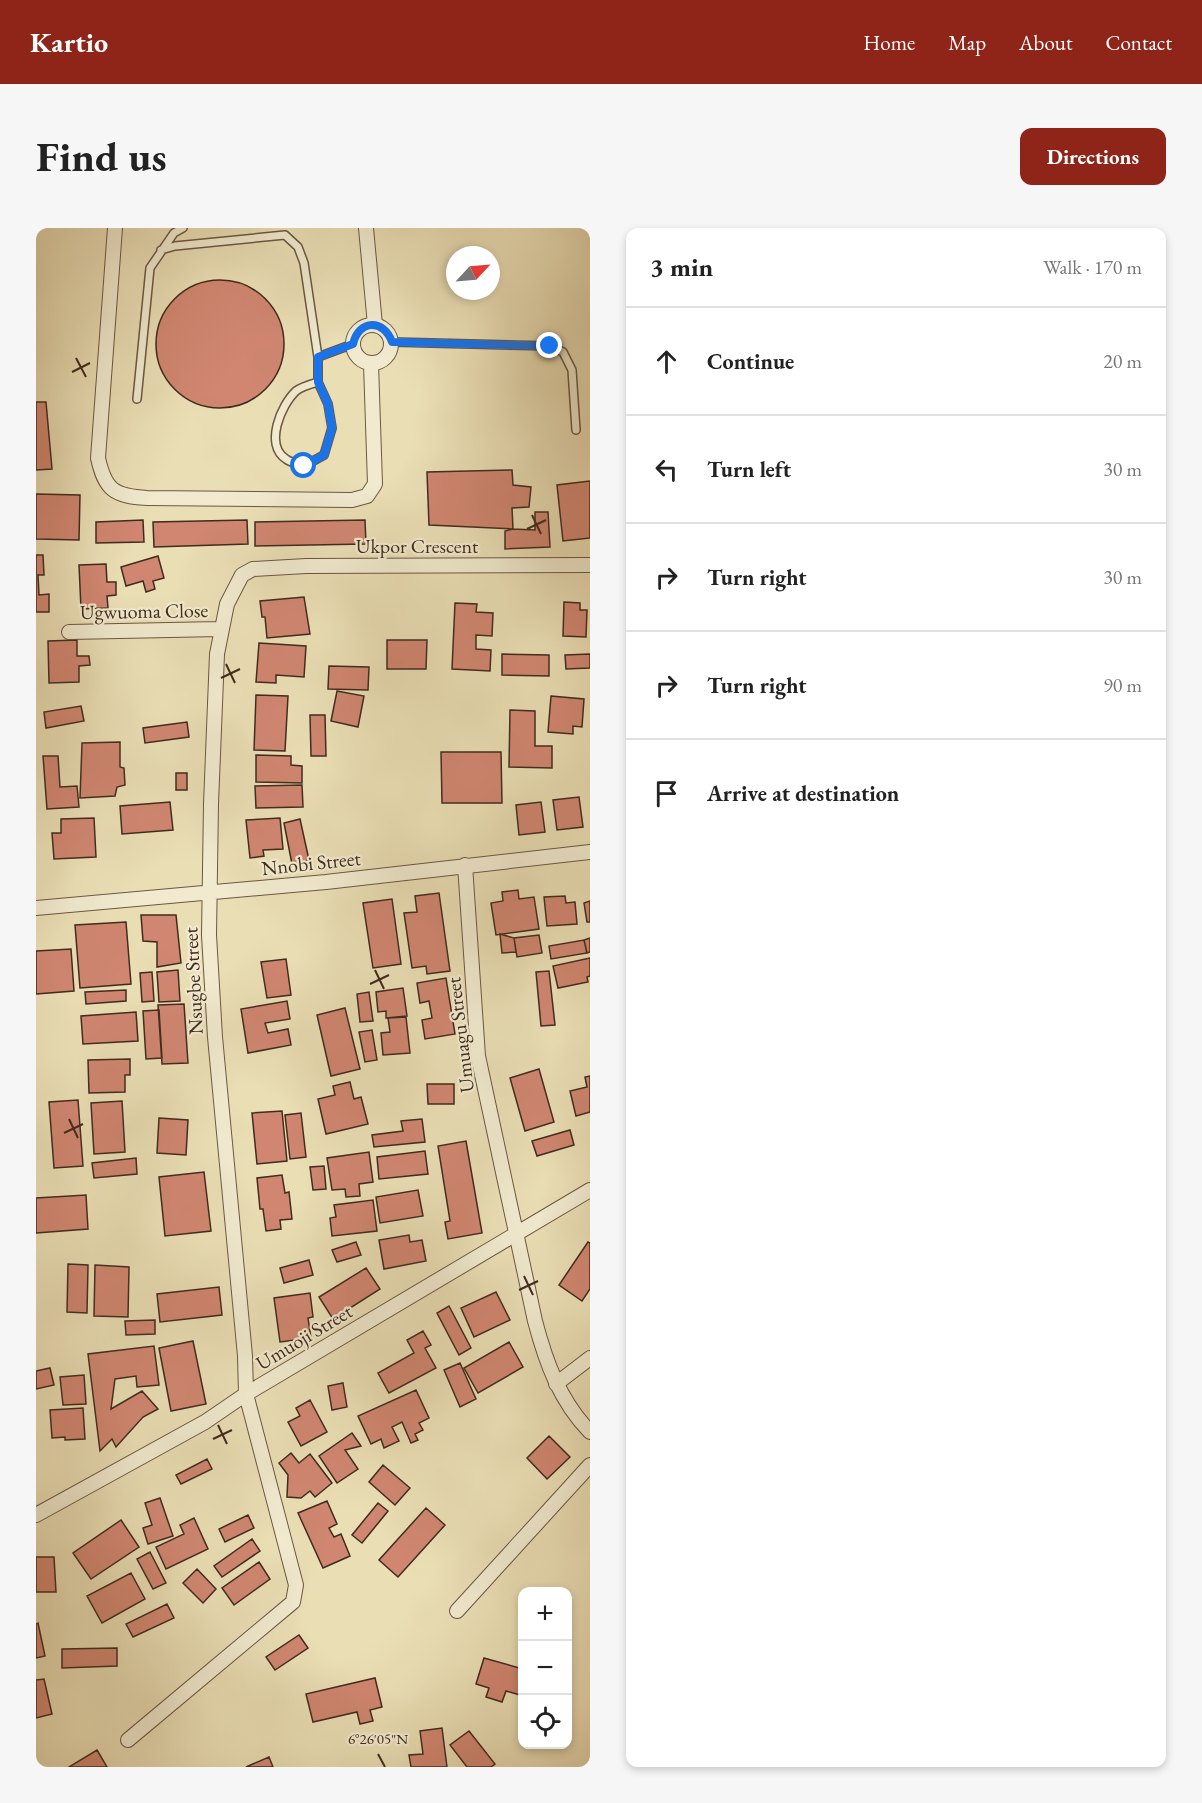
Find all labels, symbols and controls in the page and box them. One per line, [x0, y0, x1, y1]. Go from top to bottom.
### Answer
text: Kartio [30, 24, 108, 60]
text: Home [863, 29, 915, 56]
text: Map [948, 29, 986, 56]
text: About [1019, 29, 1072, 56]
text: Contact [1105, 29, 1172, 56]
button: Directions [1020, 128, 1166, 185]
text: Find us [36, 129, 167, 184]
north arrow [446, 246, 500, 300]
text: 3 min [650, 250, 713, 284]
text: Walk · 170 m [1043, 254, 1142, 280]
route end [536, 332, 562, 358]
icon: ahead [650, 345, 683, 378]
text: Continue [707, 347, 794, 376]
text: 20 m [1103, 348, 1142, 374]
route start [290, 452, 316, 478]
icon: left [650, 453, 683, 486]
text: Turn left [707, 455, 791, 484]
text: 30 m [1103, 456, 1142, 482]
street label: Ukpor Crescent [356, 533, 479, 559]
icon: right [650, 561, 683, 594]
text: Turn right [707, 563, 806, 592]
text: 30 m [1103, 564, 1142, 590]
street label: Ugwuoma Close [80, 597, 209, 625]
icon: right [650, 669, 683, 702]
text: Turn right [707, 671, 806, 700]
text: 90 m [1103, 672, 1142, 698]
icon: arrive [650, 777, 683, 810]
text: Arrive at destination [707, 779, 899, 808]
street label: Nnobi Street [260, 845, 363, 881]
street label: Nsugbe Street [177, 926, 209, 1035]
street label: Umuagu Street [440, 975, 480, 1094]
street label: Umuoji Street [251, 1298, 358, 1376]
map controls [518, 1587, 572, 1749]
button: + [518, 1587, 572, 1641]
button: − [518, 1641, 572, 1695]
button: locate [518, 1695, 572, 1749]
text: 6°26'05"N [348, 1729, 408, 1748]

